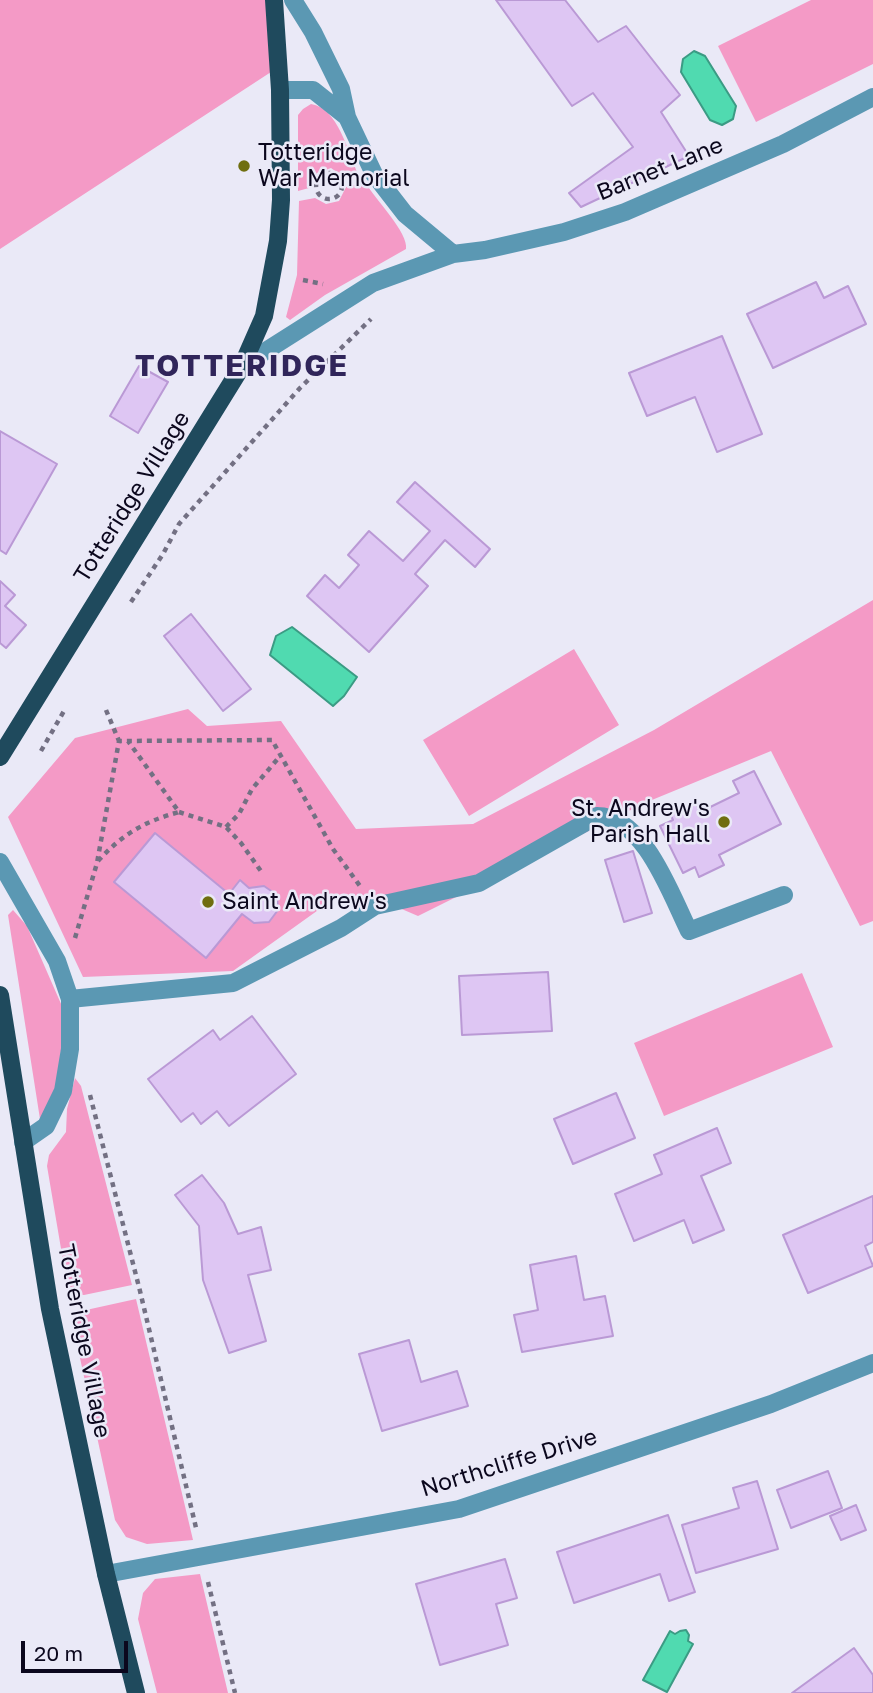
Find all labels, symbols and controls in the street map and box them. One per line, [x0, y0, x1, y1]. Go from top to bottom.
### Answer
street label: Barnet Lane [593, 131, 727, 207]
place label: Totteridge War Memorial [258, 139, 410, 193]
marker: Totteridge War Memorial [236, 158, 252, 174]
district label: TOTTERIDGE [136, 348, 348, 384]
street label: Totteridge Village [68, 406, 196, 588]
place label: St. Andrew's Parish Hall [571, 795, 710, 849]
marker: St. Andrew's Parish Hall [716, 814, 732, 830]
place label: Saint Andrew's [222, 888, 387, 916]
marker: Saint Andrew's [200, 894, 216, 910]
street label: Totteridge Village [52, 1242, 116, 1440]
street label: Northcliffe Drive [417, 1423, 601, 1503]
scale bar [24, 1626, 131, 1670]
text: 20 m [34, 1640, 83, 1666]

